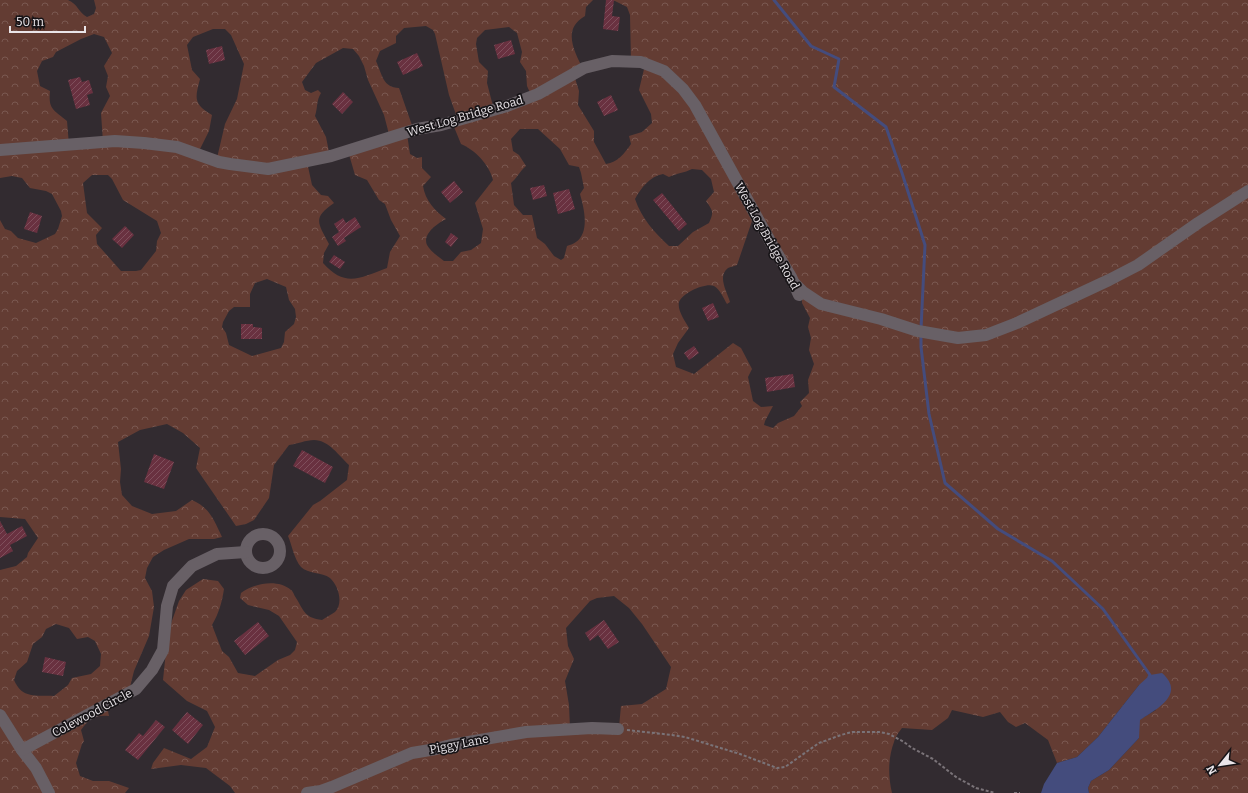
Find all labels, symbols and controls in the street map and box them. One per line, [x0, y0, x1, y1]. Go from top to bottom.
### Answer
scale bar [10, 8, 85, 34]
text: 50 m [16, 15, 45, 29]
street label: West Log Bridge Road [405, 93, 525, 139]
street label: West Log Bridge Road [732, 180, 802, 292]
street label: Colewood Circle [50, 686, 134, 740]
street label: Piggy Lane [428, 731, 490, 757]
north arrow [1200, 745, 1240, 785]
text: N [1204, 762, 1220, 777]

